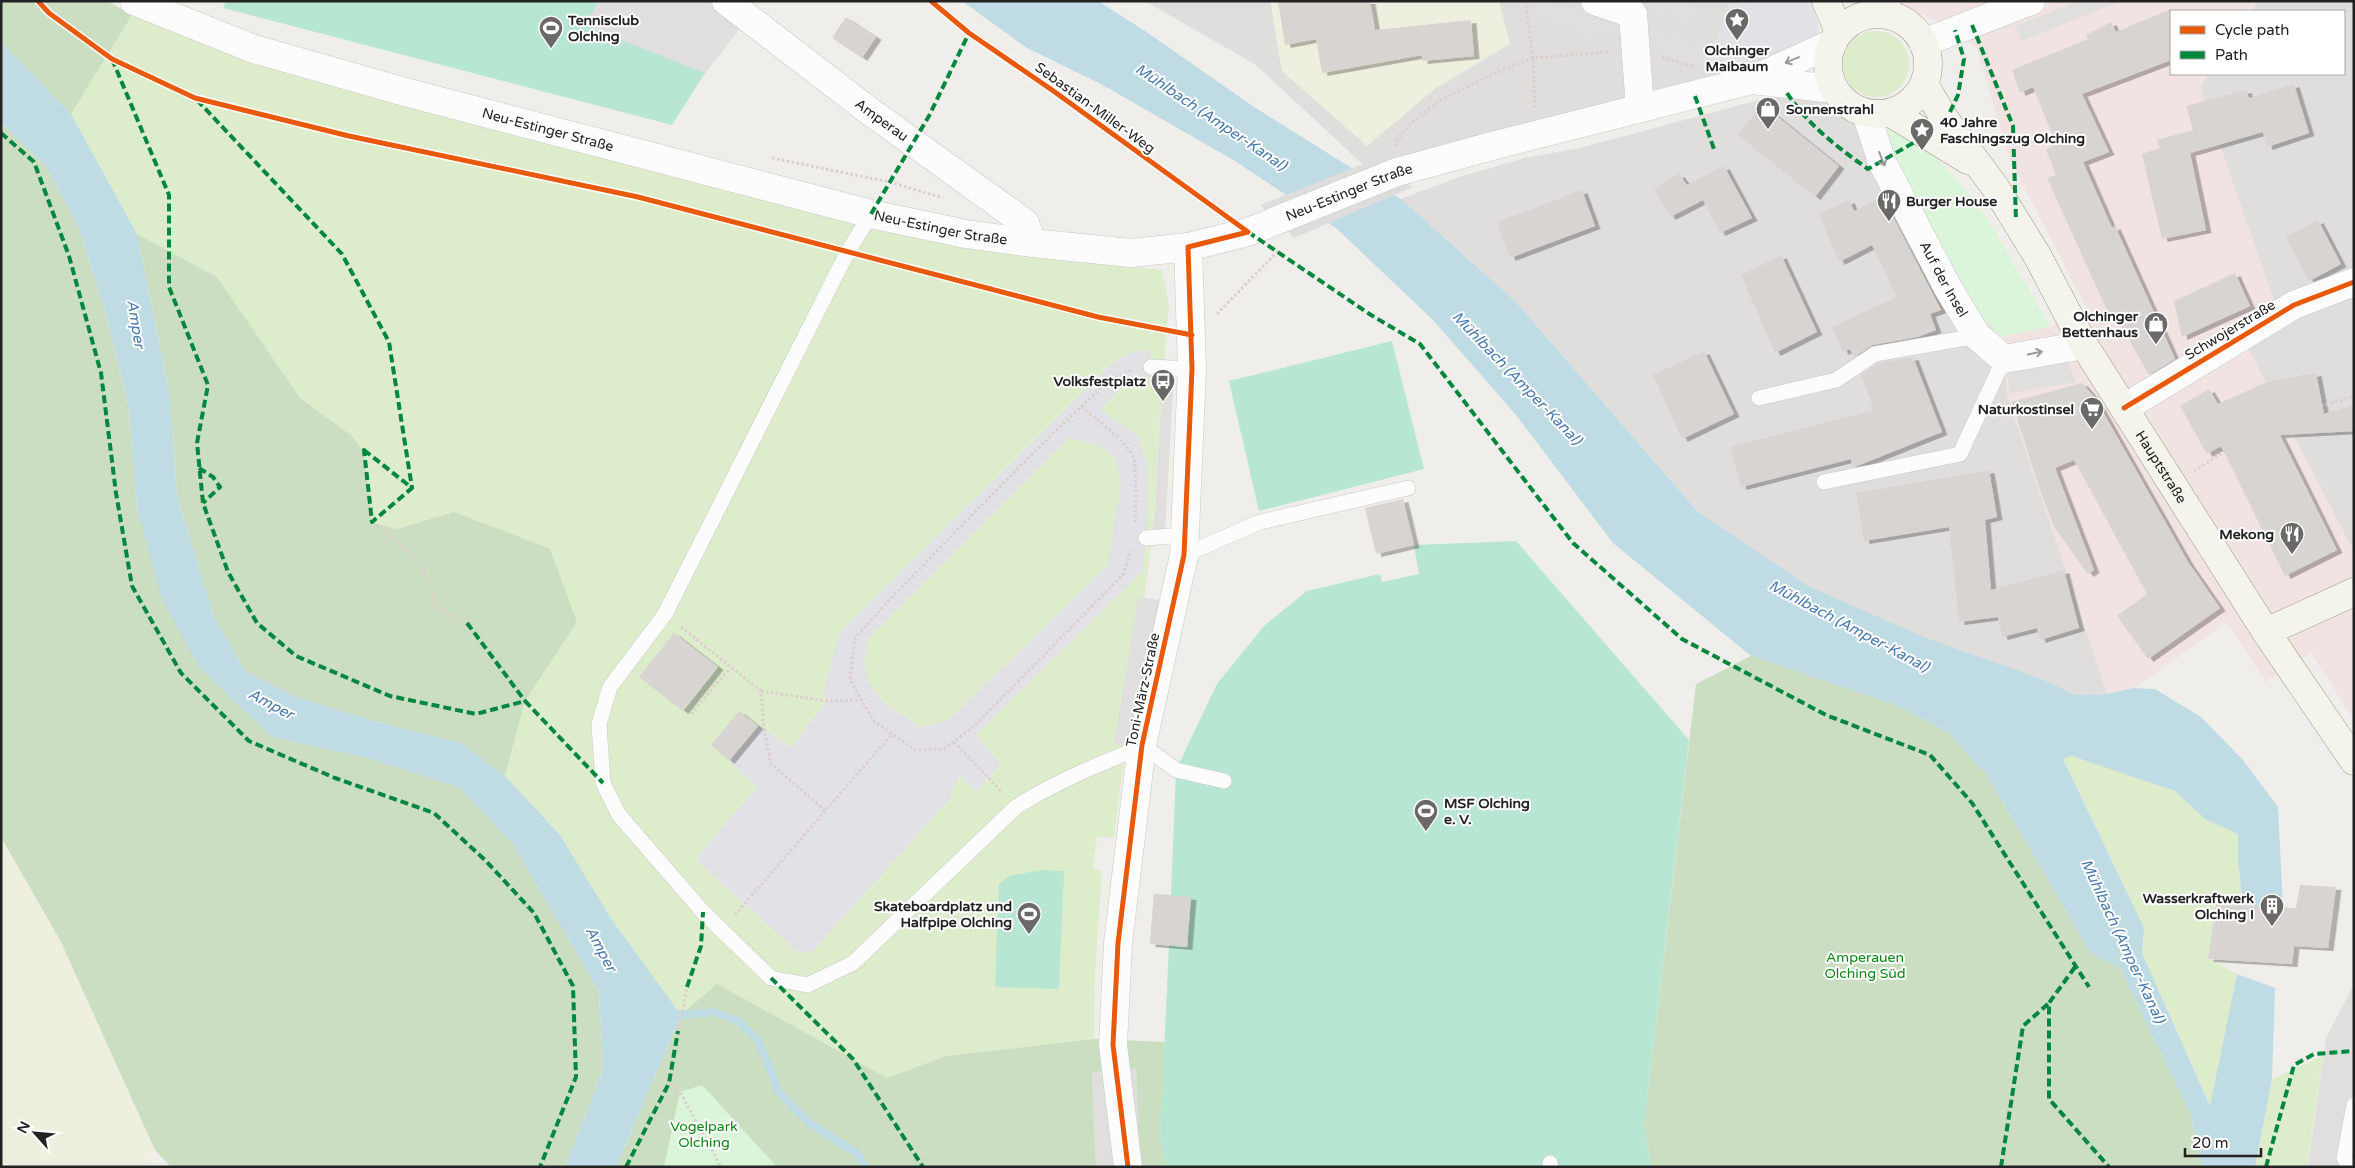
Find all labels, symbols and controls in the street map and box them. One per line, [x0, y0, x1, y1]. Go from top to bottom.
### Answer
place icon: Olchinger Maibaum [1724, 7, 1750, 41]
legend [2170, 10, 2345, 75]
place label: Tennisclub Olching [567, 12, 639, 45]
sports icon: Tennisclub Olching [538, 15, 564, 49]
text: Cycle path [2215, 21, 2289, 39]
place label: Olchinger Maibaum [1705, 42, 1770, 75]
text: Path [2215, 46, 2248, 64]
one-way arrow [1785, 56, 1800, 66]
street label: Sebastian-Miller-Weg [1032, 59, 1158, 157]
water label: Mühlbach (Amper-Kanal) [1132, 60, 1291, 175]
street label: Amperau [852, 95, 912, 145]
shop icon: Sonnenstrahl [1755, 96, 1781, 130]
place label: Sonnenstrahl [1786, 101, 1874, 118]
street label: Neu-Estinger Straße [480, 104, 616, 155]
place label: 40 Jahre Faschingszug Olching [1940, 114, 2085, 147]
place icon: 40 Jahre Faschingszug Olching [1909, 117, 1935, 151]
one-way arrow [1878, 151, 1887, 166]
street label: Neu-Estinger Straße [1283, 160, 1414, 225]
restaurant icon: Burger House [1876, 188, 1902, 222]
place label: Burger House [1906, 193, 1997, 210]
street label: Neu-Estinger Straße [873, 206, 1008, 248]
street label: Auf der Insel [1916, 238, 1972, 320]
street label: Schwojerstraße [2182, 296, 2278, 364]
water label: Amper [123, 299, 149, 352]
water label: Mühlbach (Amper-Kanal) [1448, 307, 1587, 450]
place label: Olchinger Bettenhaus [2062, 308, 2139, 341]
shop icon: Olchinger Bettenhaus [2143, 311, 2169, 345]
one-way arrow [2026, 348, 2042, 358]
bus stop icon: Volksfestplatz [1150, 368, 1176, 402]
place label: Volksfestplatz [1054, 373, 1146, 390]
supermarket icon: Naturkostinsel [2079, 396, 2105, 430]
place label: Naturkostinsel [1978, 401, 2074, 418]
street label: Hauptstraße [2132, 427, 2191, 506]
restaurant icon: Mekong [2279, 521, 2305, 555]
place label: Mekong [2219, 526, 2274, 543]
water label: Mühlbach (Amper-Kanal) [1766, 576, 1933, 677]
street label: Toni-März-Straße [1123, 631, 1163, 749]
water label: Amper [245, 685, 299, 724]
place label: MSF Olching e. V. [1444, 795, 1530, 828]
sports icon: MSF Olching e. V. [1413, 798, 1439, 832]
water label: Mühlbach (Amper-Kanal) [2077, 856, 2170, 1027]
place label: Wasserkraftwerk Olching I [2143, 890, 2254, 923]
building icon: Wasserkraftwerk Olching I [2259, 893, 2285, 927]
place label: Skateboardplatz und Halfpipe Olching [874, 898, 1012, 931]
sports icon: Skateboardplatz und Halfpipe Olching [1016, 901, 1042, 935]
water label: Amper [582, 923, 621, 977]
park label: Amperauen Olching Süd [1824, 949, 1906, 982]
north arrow [10, 1108, 60, 1158]
text: N [14, 1118, 34, 1136]
park label: Vogelpark Olching [670, 1118, 738, 1151]
scale bar [2185, 1126, 2261, 1158]
text: 20 m [2192, 1134, 2229, 1152]

